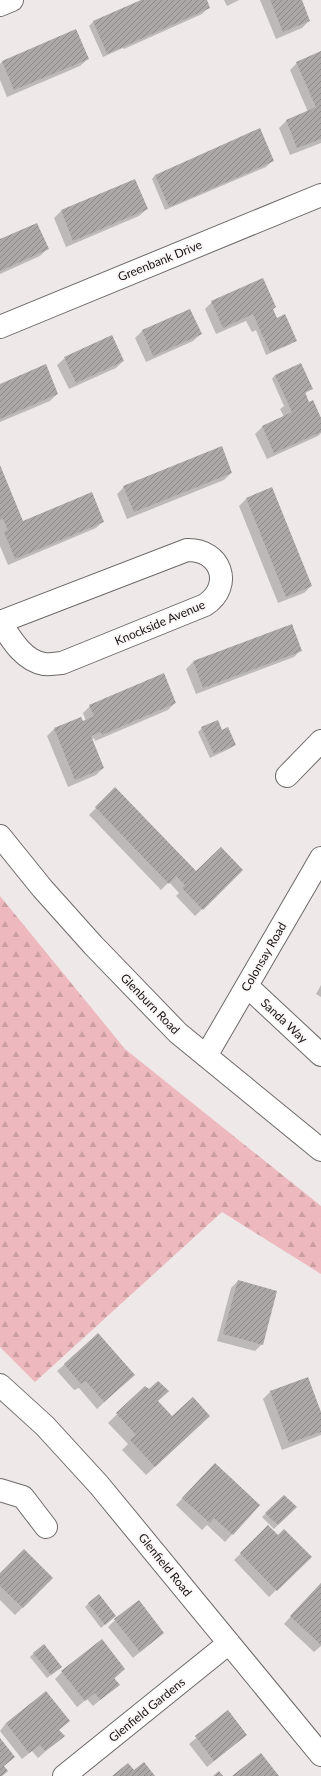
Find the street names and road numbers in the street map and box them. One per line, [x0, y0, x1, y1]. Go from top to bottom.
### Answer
street label: Greenbank Drive [116, 237, 204, 284]
street label: Knockside Avenue [112, 597, 207, 648]
street label: Colonsay Road [238, 919, 289, 994]
street label: Glenburn Road [118, 970, 183, 1037]
street label: Sanda Way [258, 995, 311, 1047]
street label: Glenfield Road [135, 1530, 195, 1599]
street label: Glenfield Gardens [105, 1674, 188, 1745]

